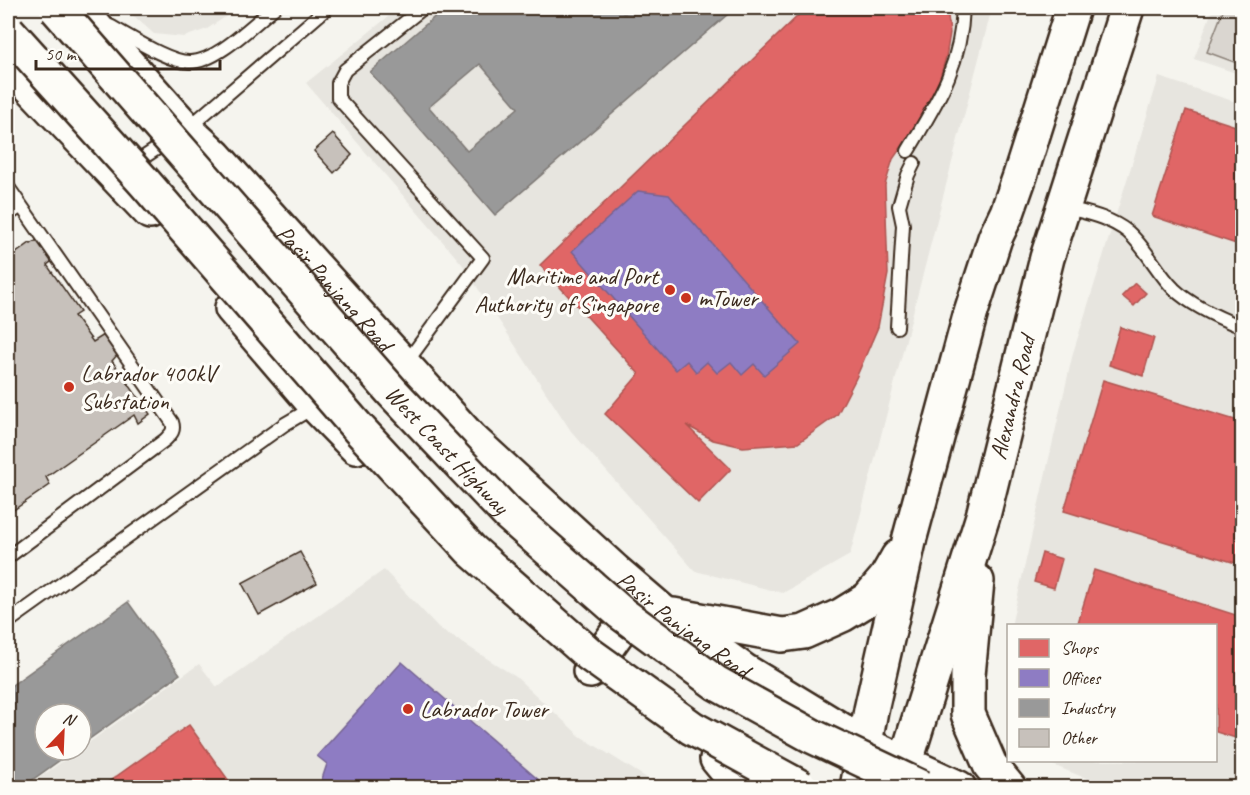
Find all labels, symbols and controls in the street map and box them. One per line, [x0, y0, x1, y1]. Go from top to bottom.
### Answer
scale bar [36, 33, 220, 71]
text: 50 m [45, 43, 78, 65]
street label: Pasir Panjang Road [270, 219, 402, 360]
place label: Maritime and Port Authority of Singapore [474, 261, 660, 319]
marker: Maritime and Port Authority of Singapore [663, 283, 677, 297]
place label: mTower [698, 283, 760, 313]
marker: mTower [679, 291, 693, 305]
street label: Alexandra Road [983, 329, 1043, 463]
place label: Labrador 400kV Substation [81, 358, 220, 416]
street label: West Coast Highway [379, 379, 517, 522]
marker: Labrador 400kV Substation [62, 380, 76, 394]
street label: Pasir Panjang Road [611, 564, 758, 687]
legend [1007, 624, 1217, 762]
text: Shops [1061, 637, 1100, 659]
text: Offices [1061, 667, 1102, 689]
place label: Labrador Tower [420, 694, 550, 724]
text: Industry [1061, 697, 1116, 719]
north arrow [33, 702, 93, 762]
marker: Labrador Tower [401, 702, 415, 716]
text: N [60, 708, 80, 731]
text: Other [1061, 727, 1098, 749]

